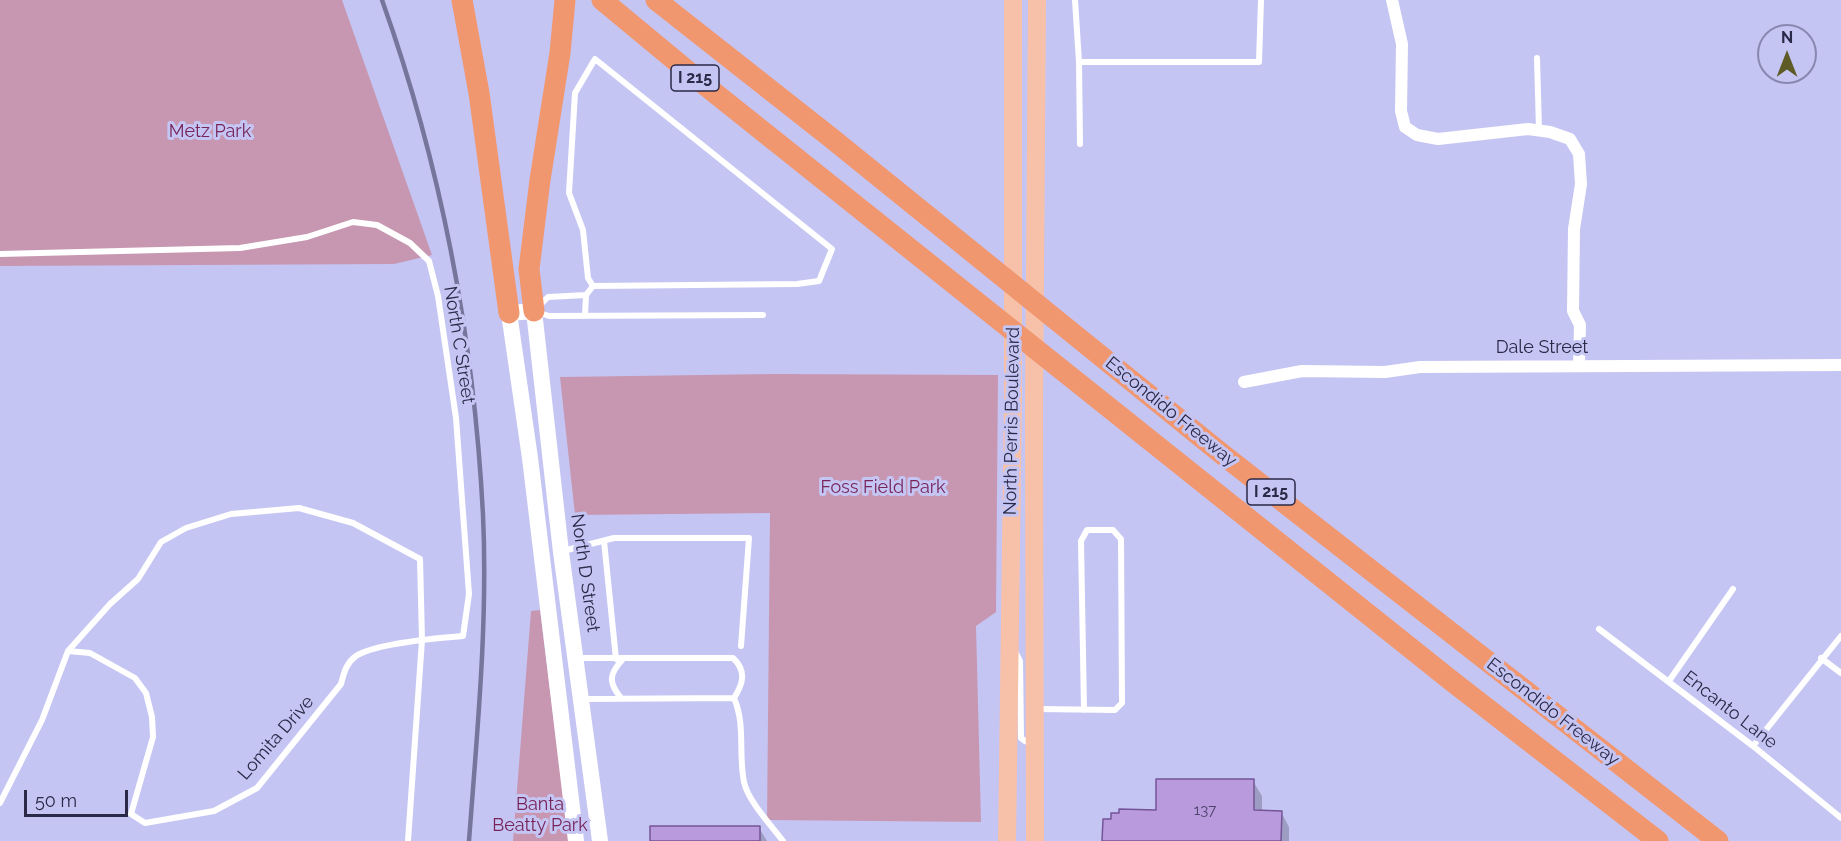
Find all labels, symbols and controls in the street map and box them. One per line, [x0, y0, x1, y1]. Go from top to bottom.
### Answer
north arrow [1757, 24, 1817, 84]
text: N [1781, 28, 1793, 47]
road number: I 215 [671, 65, 719, 91]
park label: Metz Park [169, 121, 251, 143]
street label: North C Street [439, 285, 479, 405]
street label: North Perris Boulevard [1000, 327, 1024, 515]
street label: Dale Street [1496, 337, 1588, 359]
street label: Escondido Freeway [1101, 352, 1241, 472]
park label: Foss Field Park [820, 477, 946, 499]
road number: I 215 [1247, 479, 1295, 505]
street label: North D Street [566, 512, 604, 634]
street label: Escondido Freeway [1482, 653, 1624, 771]
street label: Encanto Lane [1678, 666, 1782, 754]
street label: Lomita Drive [233, 691, 319, 785]
scale bar [27, 778, 130, 816]
text: 50 m [35, 790, 77, 811]
park label: Banta Beatty Park [492, 794, 588, 836]
house number: 137 [1194, 801, 1216, 819]

